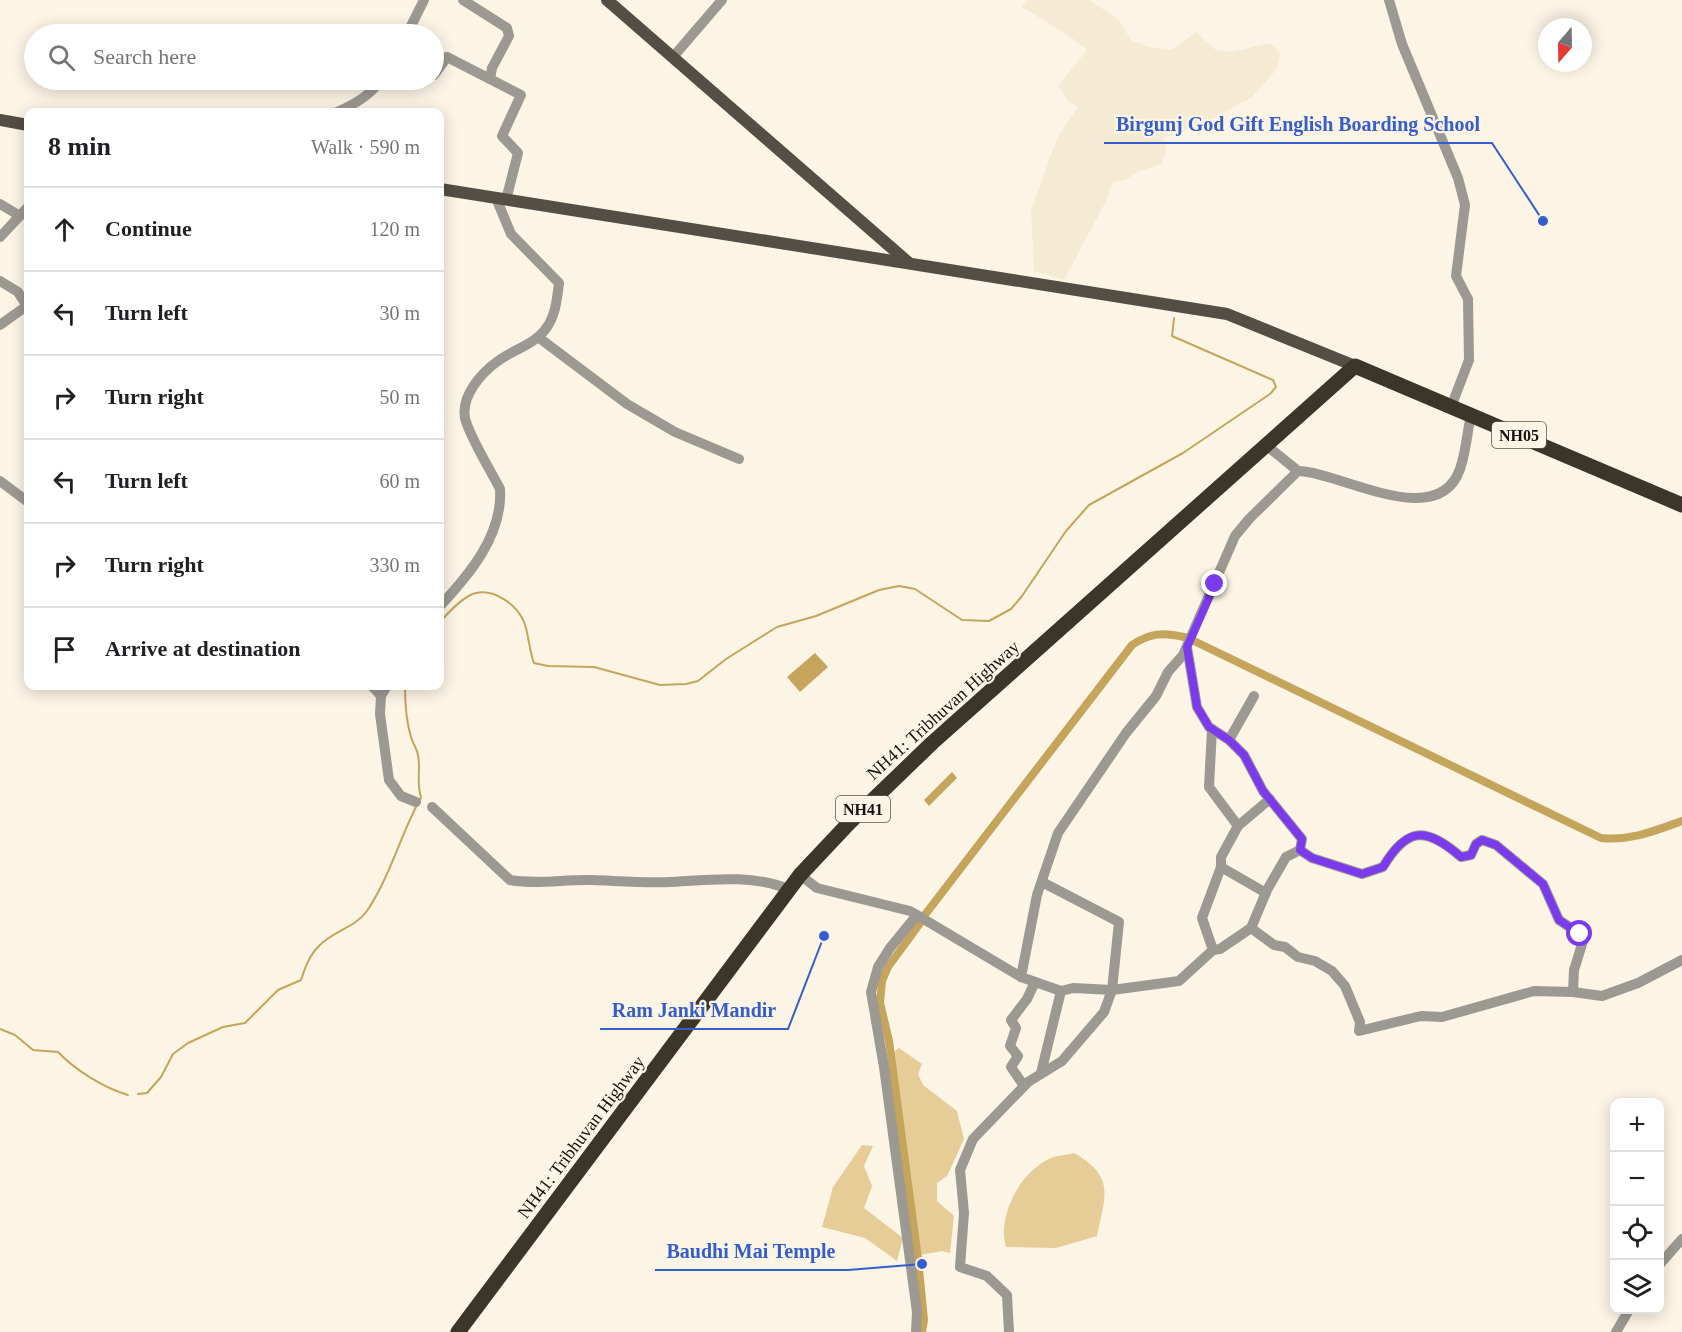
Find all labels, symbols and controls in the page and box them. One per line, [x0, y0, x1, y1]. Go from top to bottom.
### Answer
north arrow [1538, 18, 1592, 72]
search box [24, 24, 444, 90]
icon: search [45, 41, 78, 74]
text: Search here [93, 44, 196, 69]
callout: Birgunj God Gift English Boarding School [1104, 105, 1492, 143]
text: Birgunj God Gift English Boarding School [1116, 113, 1480, 136]
text: 8 min [48, 132, 111, 161]
text: Walk · 590 m [311, 136, 420, 158]
icon: ahead [48, 213, 81, 246]
text: Continue [105, 216, 192, 241]
text: 120 m [369, 218, 420, 240]
icon: left [48, 297, 81, 330]
text: Turn left [105, 300, 188, 325]
text: 30 m [379, 302, 420, 324]
icon: right [48, 381, 81, 414]
text: Turn right [105, 384, 204, 409]
text: 50 m [379, 386, 420, 408]
road number: NH05 [1492, 422, 1546, 448]
icon: left [48, 465, 81, 498]
text: Turn left [105, 468, 188, 493]
text: 60 m [379, 470, 420, 492]
icon: right [48, 549, 81, 582]
text: Turn right [105, 552, 204, 577]
text: 330 m [369, 554, 420, 576]
route end [1201, 570, 1227, 596]
icon: arrive [48, 633, 81, 666]
text: Arrive at destination [105, 636, 301, 661]
street label: NH41: Tribhuvan Highway [863, 636, 1023, 784]
road number: NH41 [836, 796, 890, 822]
route start [1566, 920, 1592, 946]
callout: Ram Janki Mandir [600, 991, 788, 1029]
text: Ram Janki Mandir [612, 999, 776, 1021]
street label: NH41: Tribhuvan Highway [513, 1052, 649, 1222]
map controls [1610, 1098, 1664, 1314]
button: + [1610, 1098, 1664, 1152]
button: − [1610, 1152, 1664, 1206]
button: locate [1610, 1206, 1664, 1260]
callout: Baudhi Mai Temple [655, 1232, 848, 1270]
text: Baudhi Mai Temple [667, 1240, 836, 1263]
button: layers [1610, 1260, 1664, 1314]

